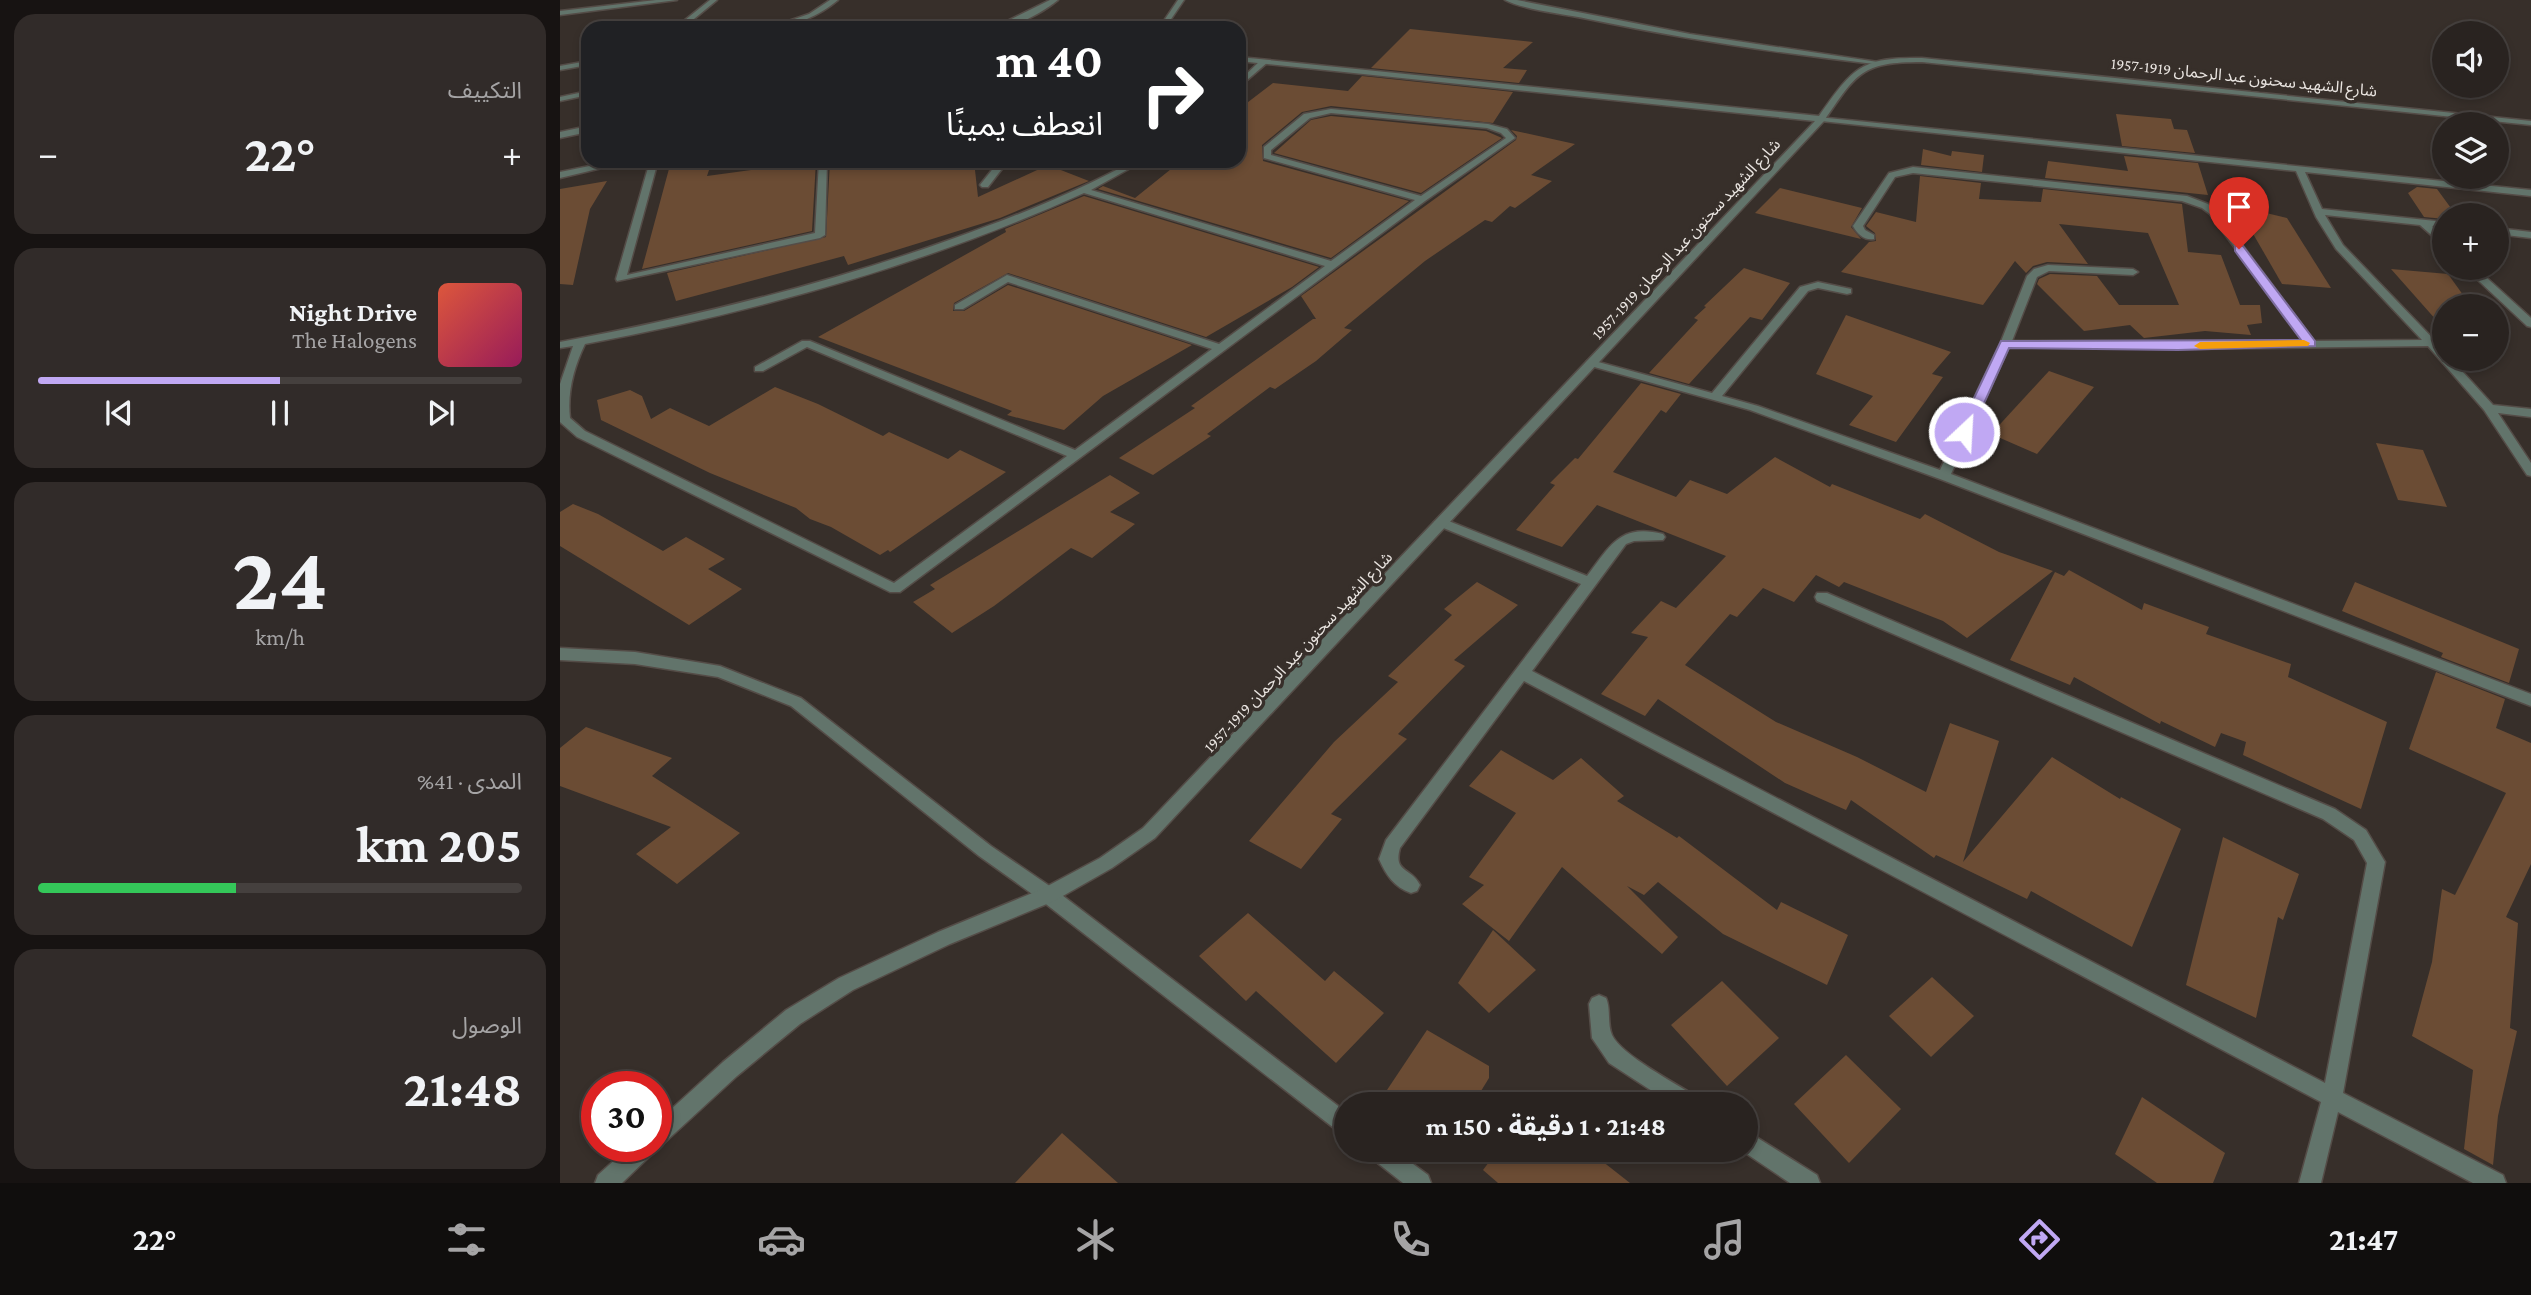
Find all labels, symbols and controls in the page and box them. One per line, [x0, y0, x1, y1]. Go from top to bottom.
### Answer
map controls [2432, 21, 2509, 371]
button: sound [2432, 21, 2509, 98]
text: 40 m [996, 33, 1103, 88]
icon: right [1127, 49, 1218, 140]
street label: شارع الشهيد سحنون عبد الرحمان 1919-1957 [2110, 55, 2378, 103]
text: التكييف [448, 77, 522, 103]
text: انعطف يمينًا [946, 106, 1103, 142]
button: layers [2432, 112, 2509, 189]
text: 22° [244, 124, 316, 182]
text: − [38, 132, 58, 174]
text: + [502, 132, 522, 174]
street label: شارع الشهيد سحنون عبد الرحمان 1919-1957 [1589, 135, 1786, 345]
pin [2209, 177, 2269, 249]
icon: arrive [2220, 188, 2258, 226]
button: + [2432, 203, 2509, 280]
button: − [2432, 294, 2509, 371]
text: Night Drive [289, 298, 417, 327]
text: The Halogens [292, 327, 417, 353]
icon: previous [100, 394, 138, 432]
icon: pause [261, 394, 299, 432]
icon: next [422, 394, 460, 432]
position arrow [1927, 395, 2001, 469]
text: 24 [232, 527, 328, 629]
street label: شارع الشهيد سحنون عبد الرحمان 1919-1957 [1201, 548, 1398, 758]
text: km/h [255, 624, 305, 650]
text: المدى · 41% [417, 768, 522, 794]
text: 205 km [356, 815, 522, 873]
text: الوصول [452, 1012, 522, 1038]
text: 21:48 [403, 1059, 522, 1117]
speed limit sign: 30 [581, 1071, 672, 1162]
text: 21:48 · 1 دقيقة · 150 m [1426, 1112, 1666, 1141]
icon: filters [442, 1215, 491, 1264]
icon: car [757, 1215, 806, 1264]
icon: climate [1071, 1215, 1120, 1264]
icon: phone [1386, 1215, 1435, 1264]
icon: music [1700, 1215, 1749, 1264]
icon: directions [2015, 1215, 2064, 1264]
text: 22° [133, 1221, 177, 1257]
text: 21:47 [2329, 1221, 2398, 1257]

